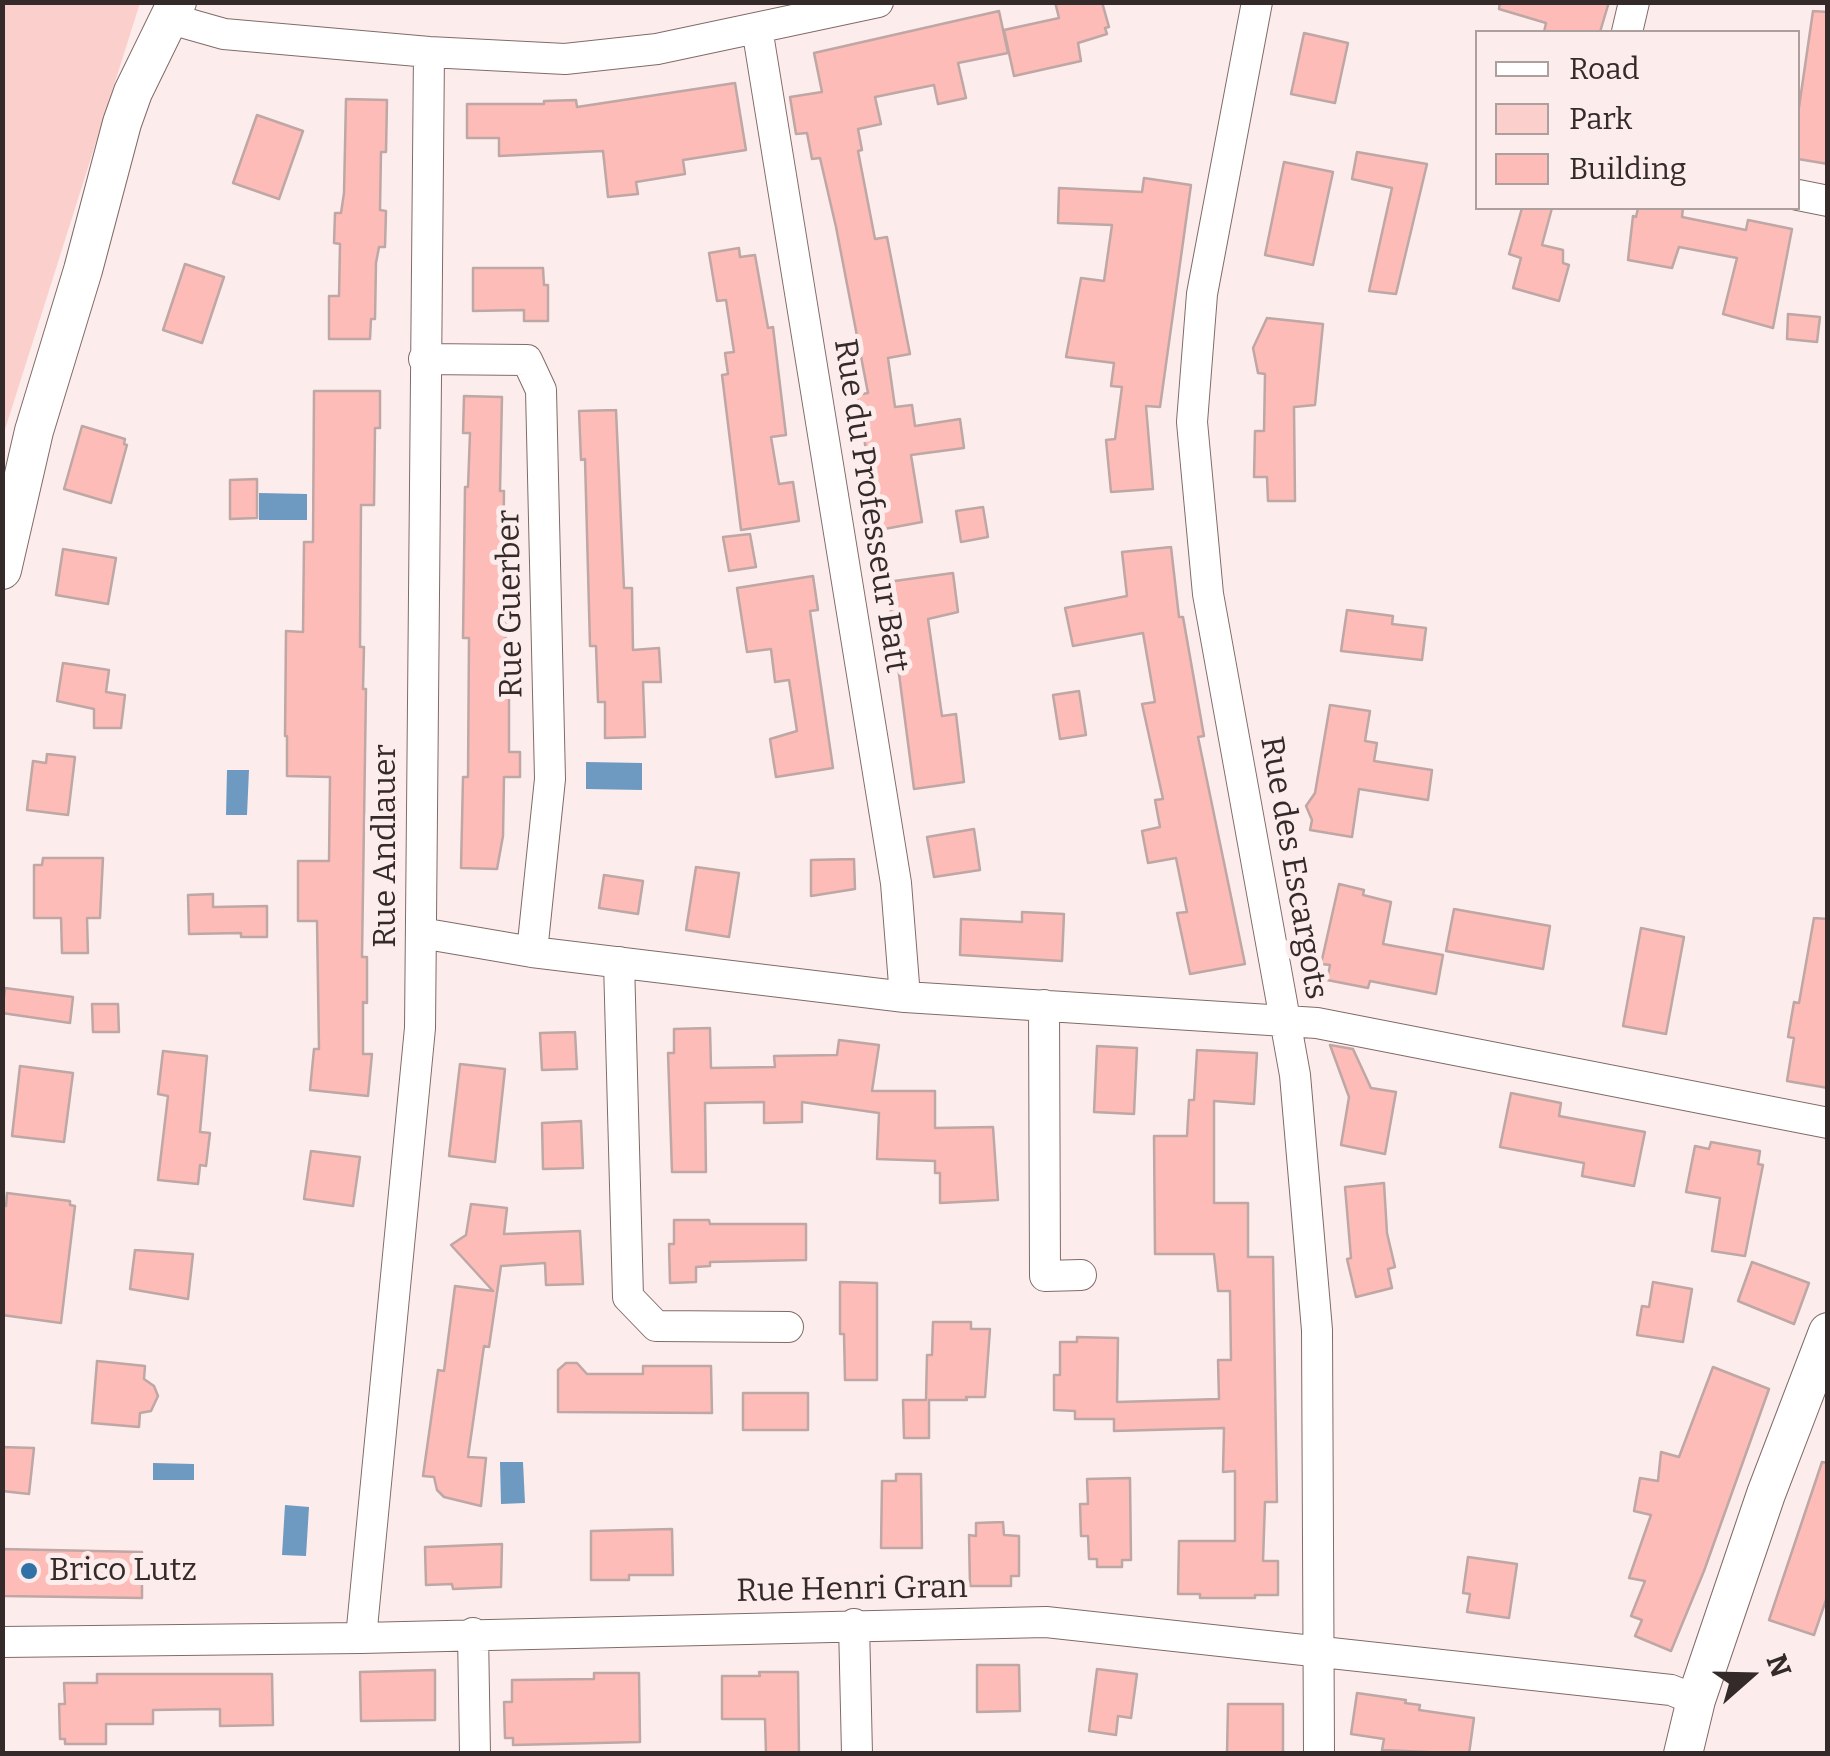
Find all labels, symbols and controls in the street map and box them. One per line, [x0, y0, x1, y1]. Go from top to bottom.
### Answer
legend [1475, 30, 1800, 210]
text: Road [1569, 51, 1640, 87]
text: Park [1569, 101, 1632, 137]
text: Building [1569, 151, 1687, 187]
street label: Rue du Professeur Batt [825, 336, 915, 676]
street label: Rue Guerber [490, 509, 532, 699]
street label: Rue des Escargots [1251, 734, 1335, 1002]
street label: Rue Andlauer [367, 744, 405, 948]
place label: Brico Lutz [49, 1552, 197, 1590]
marker: Brico Lutz [18, 1560, 40, 1582]
street label: Rue Henri Gran [736, 1569, 968, 1611]
north arrow [1700, 1626, 1800, 1726]
text: N [1759, 1650, 1798, 1681]

